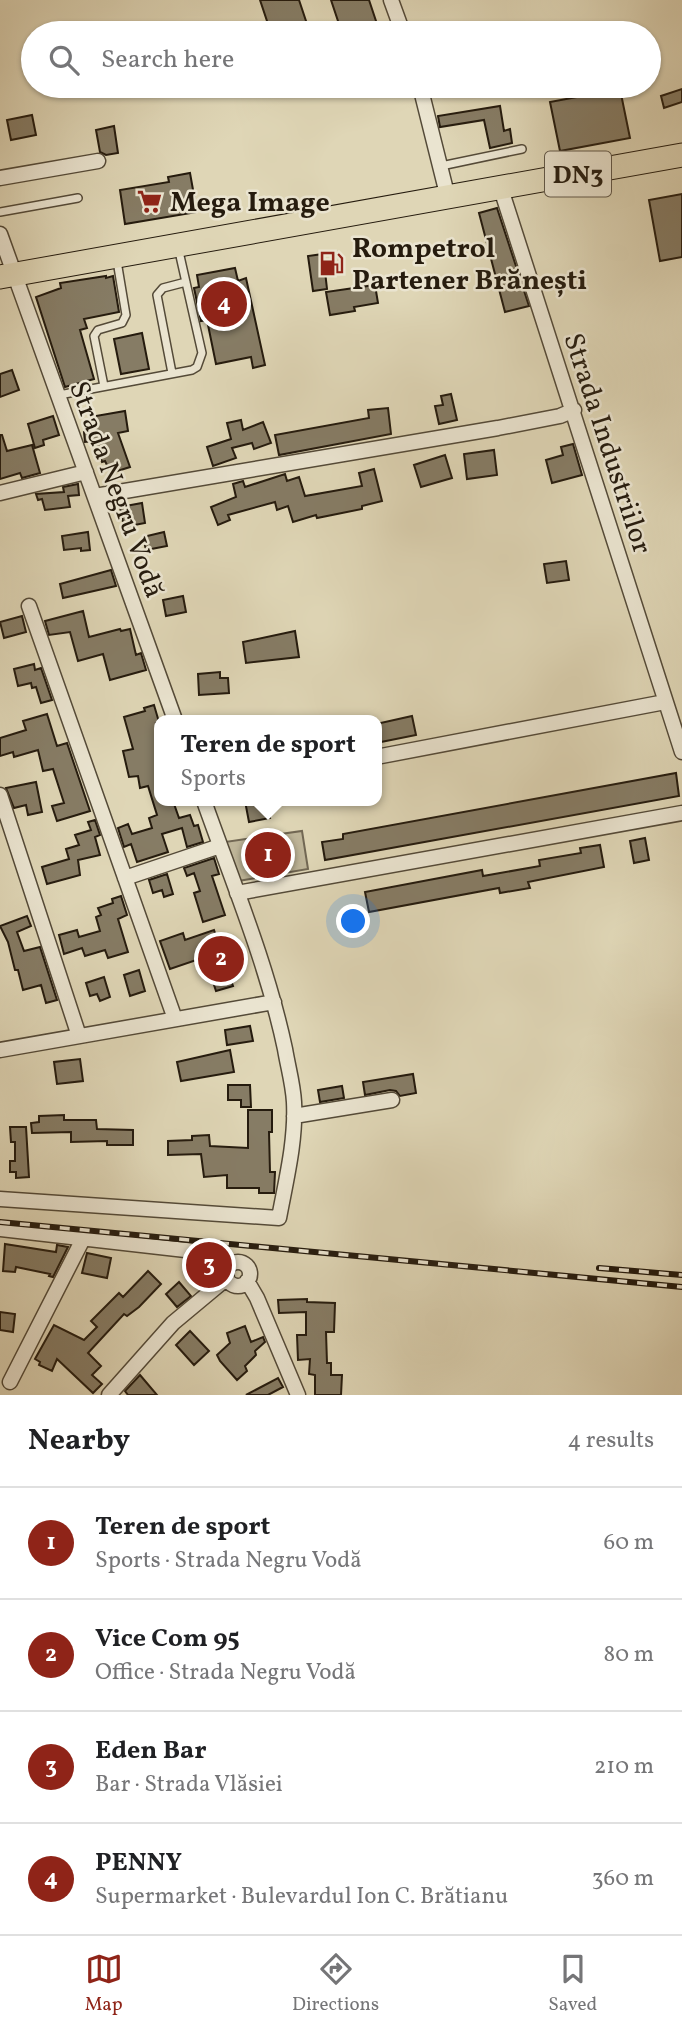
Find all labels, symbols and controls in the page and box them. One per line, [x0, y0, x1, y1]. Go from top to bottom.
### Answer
search box [21, 21, 661, 98]
icon: search [45, 41, 83, 79]
text: Search here [101, 42, 234, 78]
road number: DN3 [545, 152, 611, 196]
place label: Mega Image [170, 184, 330, 223]
supermarket icon: Mega Image [136, 187, 164, 215]
place label: Rompetrol Partener Brănești [352, 230, 587, 301]
fuel station icon: Rompetrol Partener Brănești [318, 249, 346, 277]
pin: 4 [201, 278, 247, 330]
street label: Strada Industriilor [553, 328, 661, 559]
street label: Strada Negru Vodă [58, 376, 173, 604]
popup [154, 715, 382, 806]
text: Teren de sport [180, 727, 356, 763]
text: Sports [180, 763, 246, 795]
pin: 1 [245, 829, 291, 881]
your location [336, 904, 370, 938]
pin: 2 [198, 933, 244, 985]
pin: 3 [186, 1239, 232, 1291]
text: Nearby [28, 1420, 130, 1462]
text: 4 results [568, 1425, 654, 1457]
text: Teren de sport [95, 1509, 270, 1545]
text: 1 [46, 1527, 56, 1559]
text: 60 m [604, 1527, 654, 1559]
text: Sports · Strada Negru Vodă [95, 1545, 362, 1577]
text: Vice Com 95 [95, 1621, 240, 1657]
text: 2 [45, 1639, 57, 1671]
text: 80 m [604, 1639, 654, 1671]
text: Office · Strada Negru Vodă [95, 1657, 356, 1689]
text: Eden Bar [95, 1733, 207, 1769]
text: 3 [45, 1751, 57, 1783]
text: 210 m [594, 1751, 654, 1783]
text: Bar · Strada Vlăsiei [95, 1769, 283, 1801]
text: PENNY [95, 1845, 182, 1881]
text: 4 [44, 1863, 58, 1895]
text: 360 m [592, 1863, 654, 1895]
text: Supermarket · Bulevardul Ion C. Brătianu [95, 1881, 508, 1913]
tab: Map [85, 1950, 123, 2018]
tab: Directions [292, 1950, 379, 2018]
tab: Saved [548, 1950, 597, 2018]

